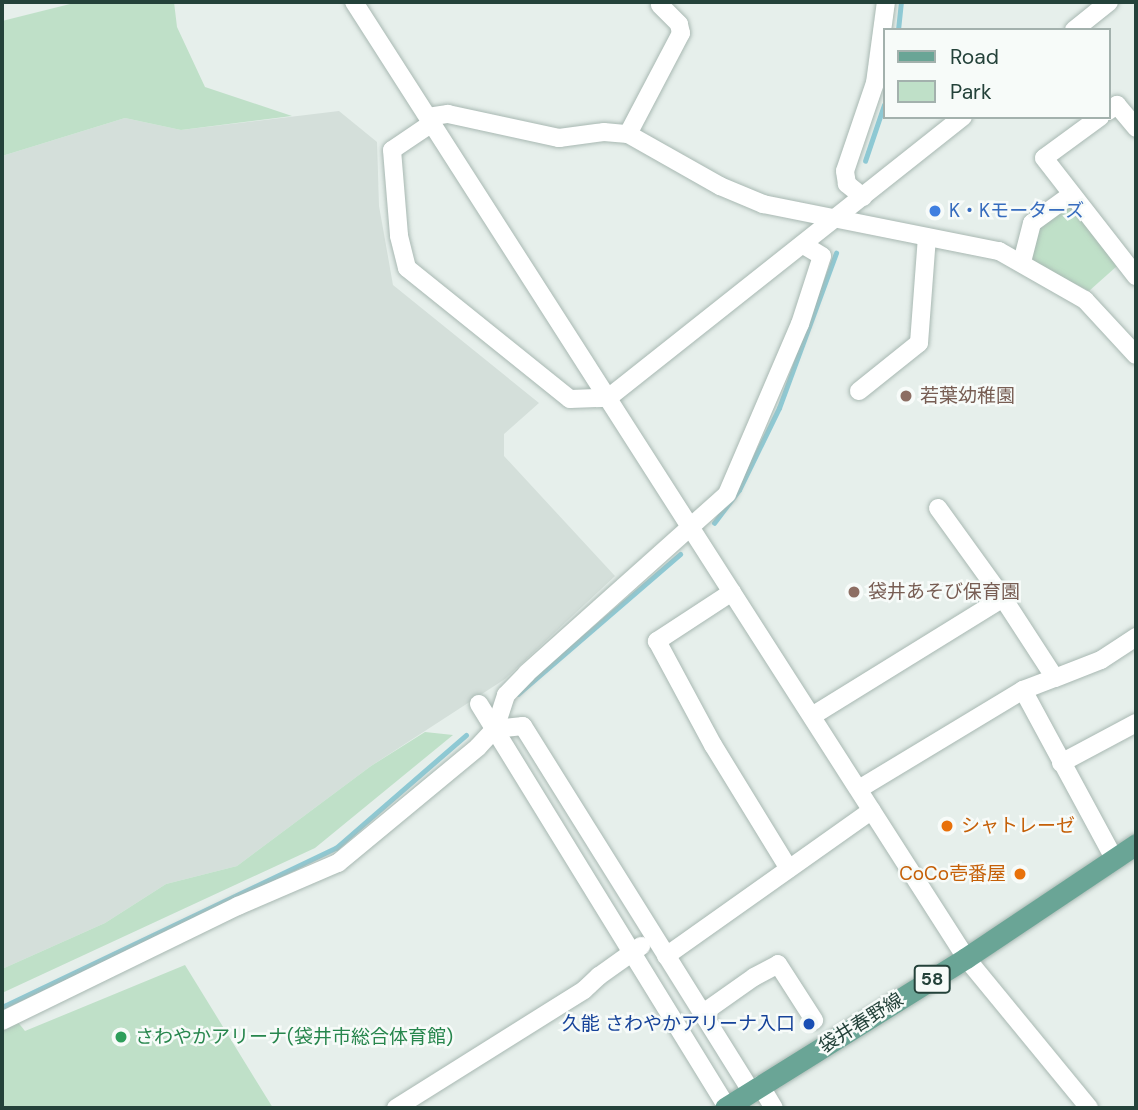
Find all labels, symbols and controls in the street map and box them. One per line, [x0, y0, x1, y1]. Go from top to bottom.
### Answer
legend [883, 28, 1110, 119]
text: Road [950, 43, 999, 71]
text: Park [950, 78, 991, 106]
place label: K・Kモーターズ [949, 200, 1085, 222]
marker: K・Kモーターズ [927, 203, 943, 219]
place label: 若葉幼稚園 [920, 385, 1015, 407]
marker: 若葉幼稚園 [898, 388, 914, 404]
place label: 袋井あそび保育園 [868, 581, 1020, 603]
marker: 袋井あそび保育園 [846, 584, 862, 600]
place label: シャトレーゼ [961, 815, 1075, 837]
marker: シャトレーゼ [939, 818, 955, 834]
place label: CoCo壱番屋 [899, 863, 1006, 885]
marker: CoCo壱番屋 [1012, 866, 1028, 882]
road number: 58 [913, 964, 951, 994]
street label: 袋井春野線 [815, 988, 907, 1058]
place label: 久能 さわやかアリーナ入口 [562, 1013, 795, 1035]
marker: 久能 さわやかアリーナ入口 [801, 1016, 817, 1032]
place label: さわやかアリーナ(袋井市総合体育館) [135, 1026, 453, 1048]
marker: さわやかアリーナ(袋井市総合体育館) [113, 1029, 129, 1045]

